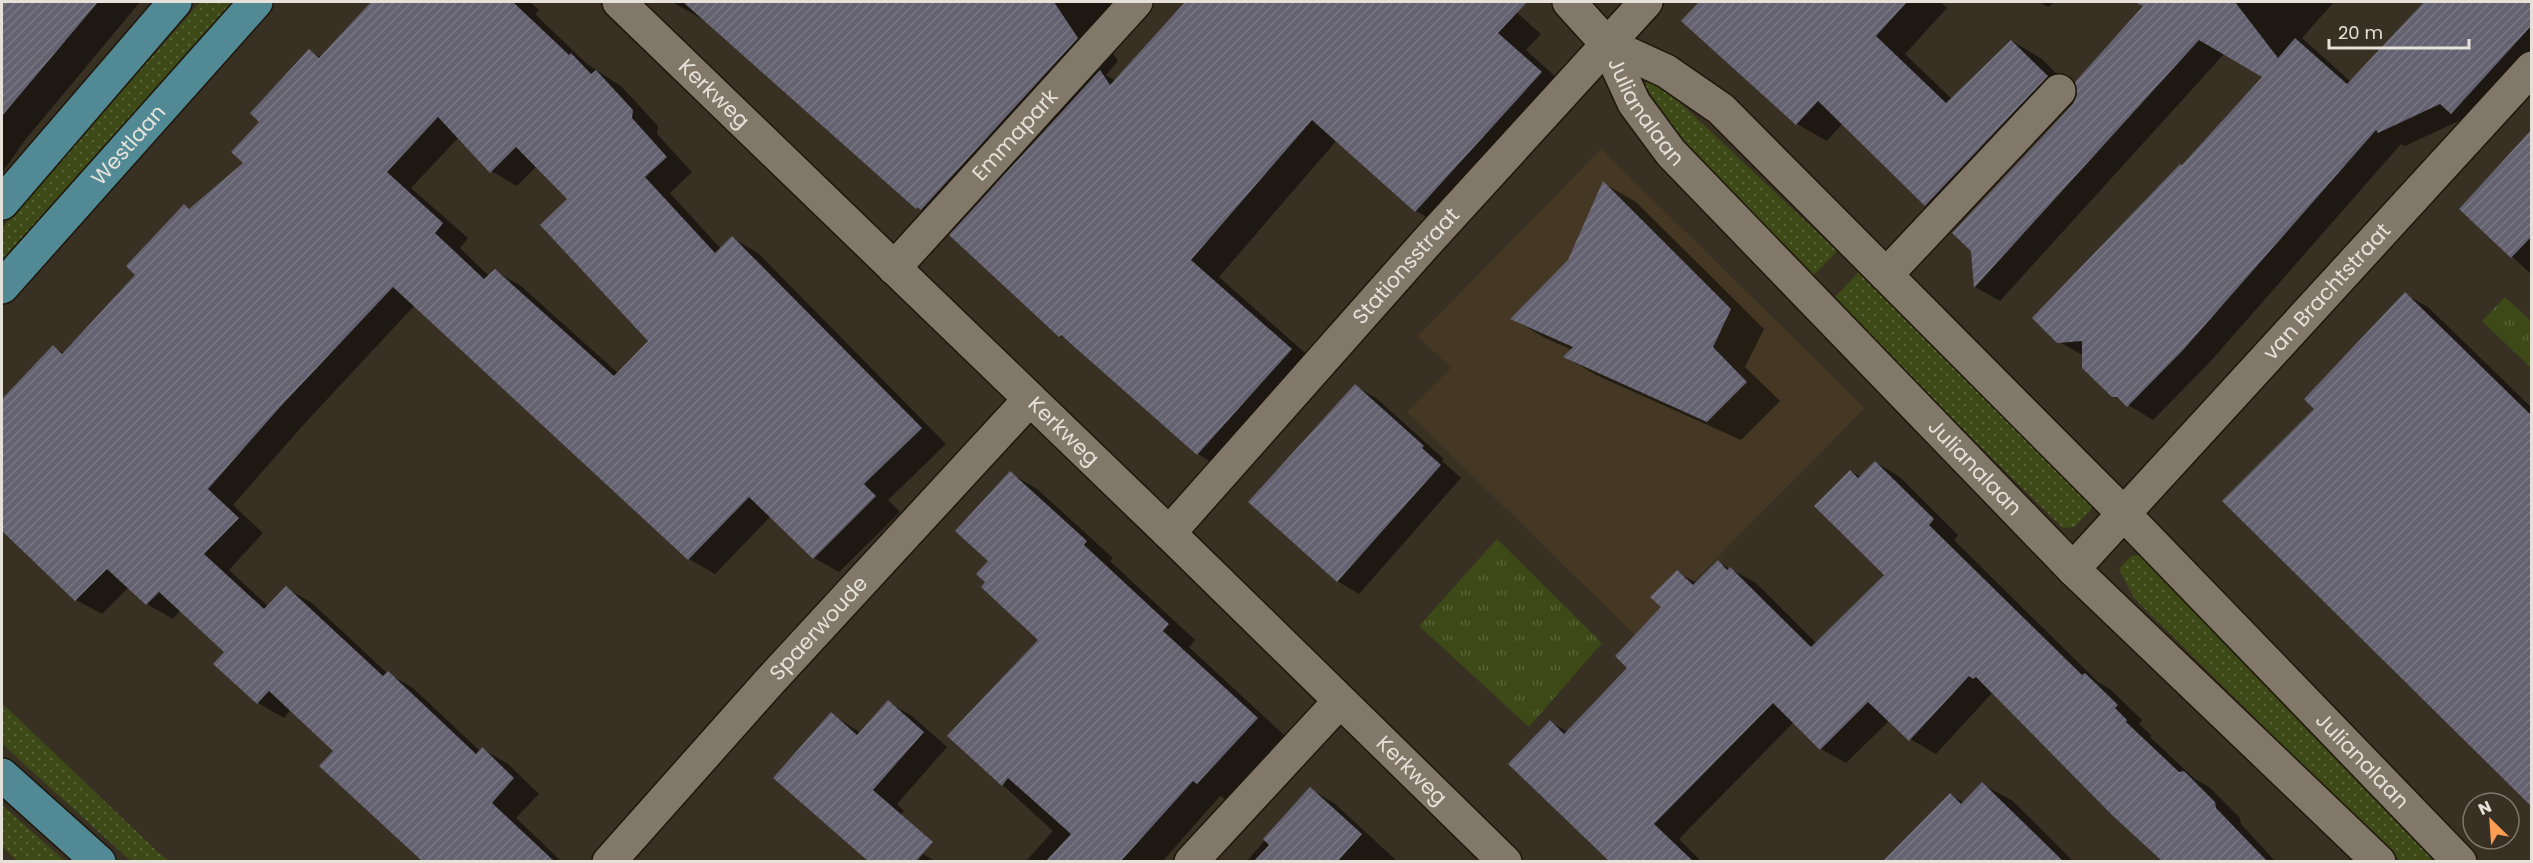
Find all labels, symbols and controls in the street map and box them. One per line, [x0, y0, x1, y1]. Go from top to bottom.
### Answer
scale bar [2329, 12, 2468, 50]
text: 20 m [2338, 20, 2383, 45]
street label: Kerkweg [672, 52, 756, 135]
street label: Julianalaan [1601, 53, 1691, 172]
street label: Emmapark [965, 82, 1064, 187]
street label: Westlaan [84, 98, 172, 191]
street label: Stationsstraat [1346, 201, 1465, 330]
street label: van Brachtstraat [2256, 217, 2397, 366]
street label: Kerkweg [1022, 390, 1106, 472]
street label: Julianalaan [1922, 412, 2029, 522]
street label: Spaerwoude [763, 569, 874, 687]
street label: Julianalaan [2309, 706, 2416, 815]
street label: Kerkweg [1370, 729, 1454, 812]
north arrow [2461, 791, 2521, 851]
text: N [2475, 795, 2495, 821]

